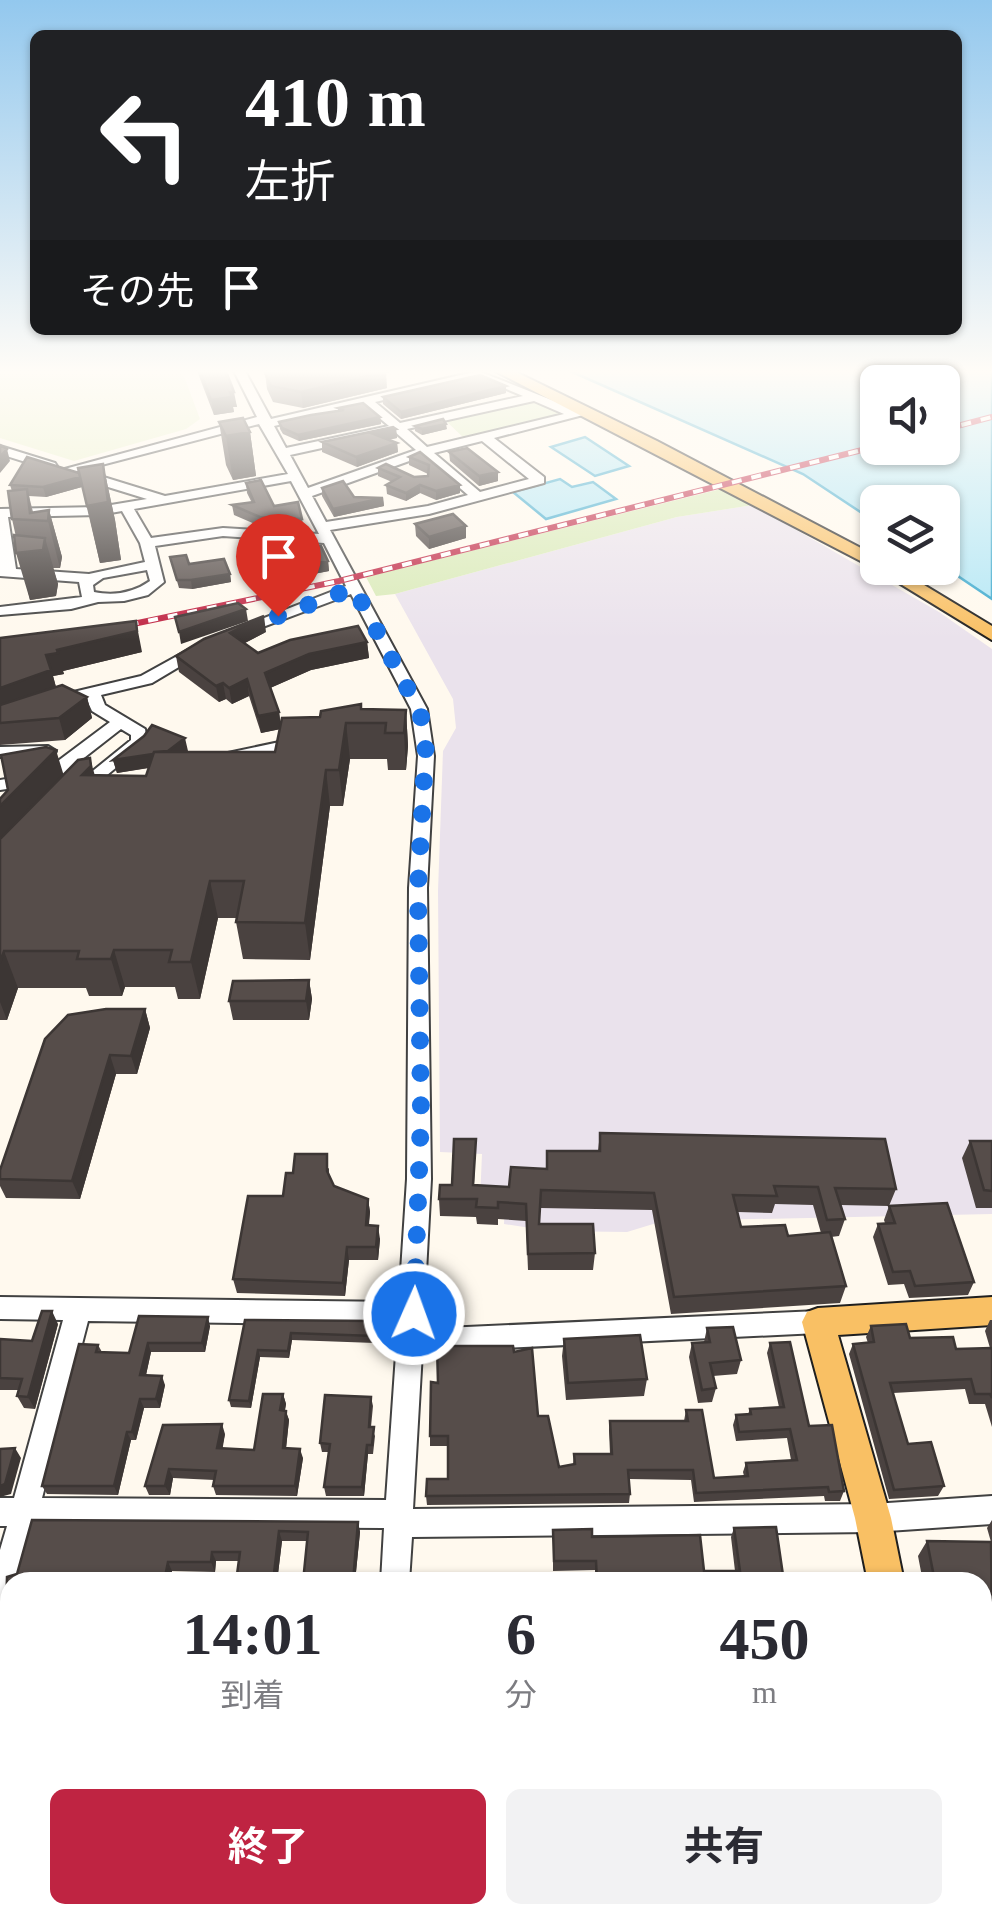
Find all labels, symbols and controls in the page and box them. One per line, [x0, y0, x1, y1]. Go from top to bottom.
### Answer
text: 410 m [245, 64, 426, 141]
icon: left [80, 70, 210, 200]
text: 左折 [245, 157, 335, 207]
icon: arrive [214, 260, 269, 315]
text: その先 [80, 270, 194, 312]
map controls [860, 365, 960, 585]
button: sound [860, 365, 960, 465]
button: layers [860, 485, 960, 585]
pin [236, 514, 321, 617]
icon: arrive [251, 529, 306, 584]
position arrow [362, 1262, 466, 1366]
text: 14:01 [183, 1601, 322, 1667]
text: 6 [506, 1601, 536, 1667]
text: 450 [720, 1606, 810, 1672]
text: m [752, 1674, 777, 1710]
text: 到着 [220, 1677, 285, 1713]
text: 分 [505, 1677, 537, 1713]
button: 終了 [50, 1789, 486, 1904]
button: 共有 [506, 1789, 942, 1904]

